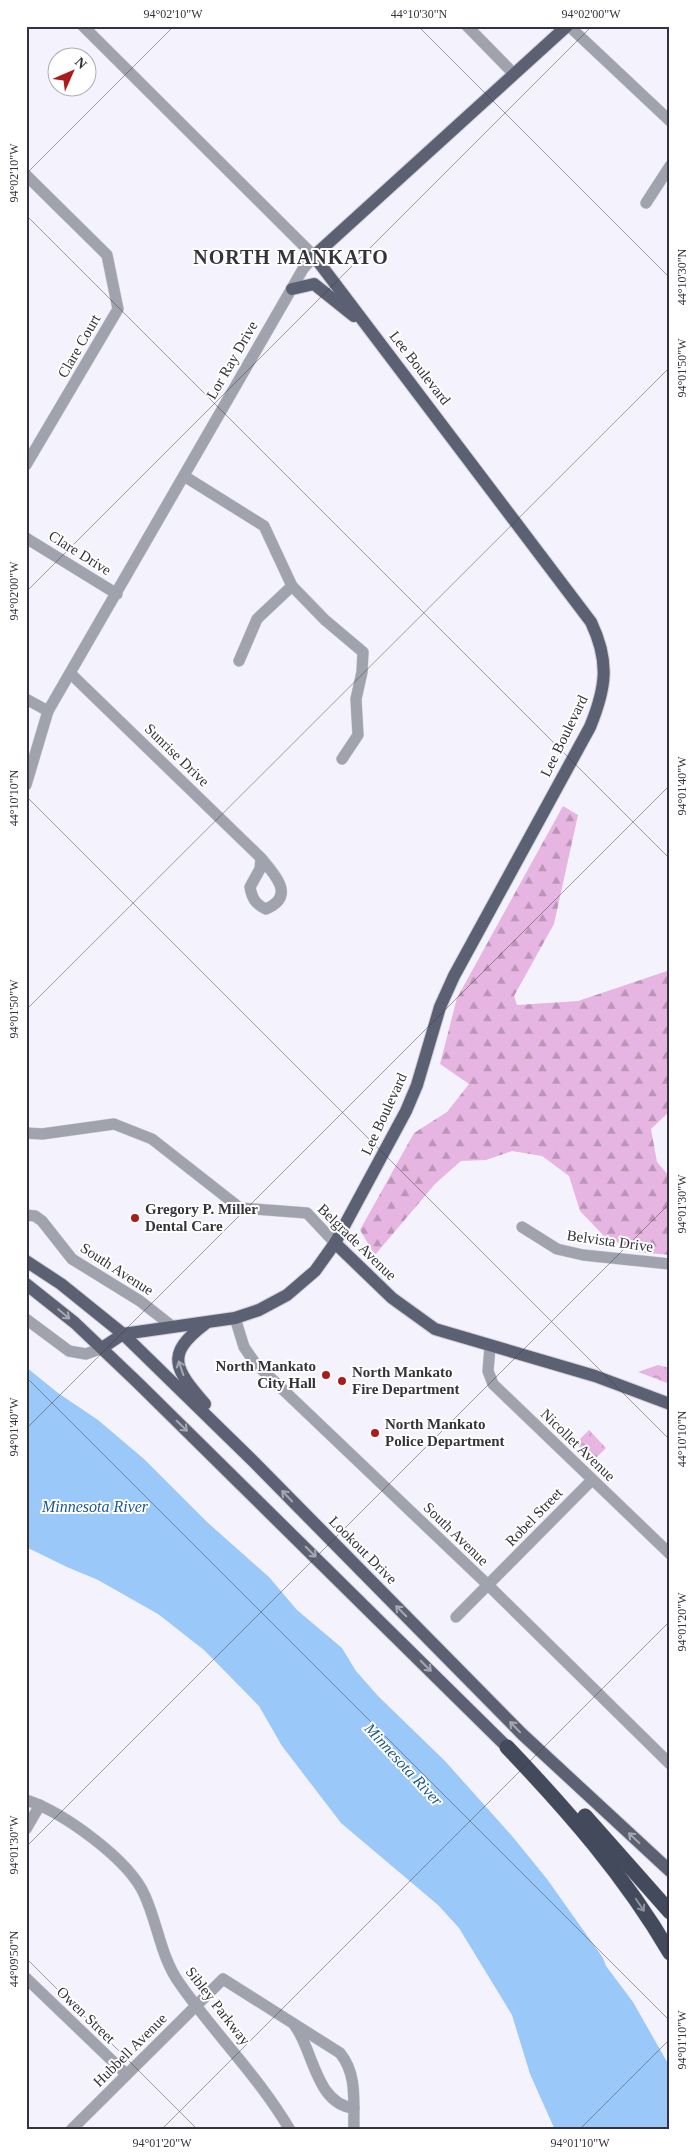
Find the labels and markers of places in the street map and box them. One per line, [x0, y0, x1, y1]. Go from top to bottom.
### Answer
place label: Gregory P. Miller Dental Care [145, 1201, 258, 1234]
marker: Gregory P. Miller Dental Care [129, 1212, 141, 1224]
place label: North Mankato City Hall [216, 1358, 316, 1391]
place label: North Mankato Fire Department [352, 1364, 460, 1397]
marker: North Mankato City Hall [320, 1369, 332, 1381]
marker: North Mankato Fire Department [336, 1375, 348, 1387]
place label: North Mankato Police Department [385, 1416, 505, 1449]
marker: North Mankato Police Department [369, 1427, 381, 1439]

